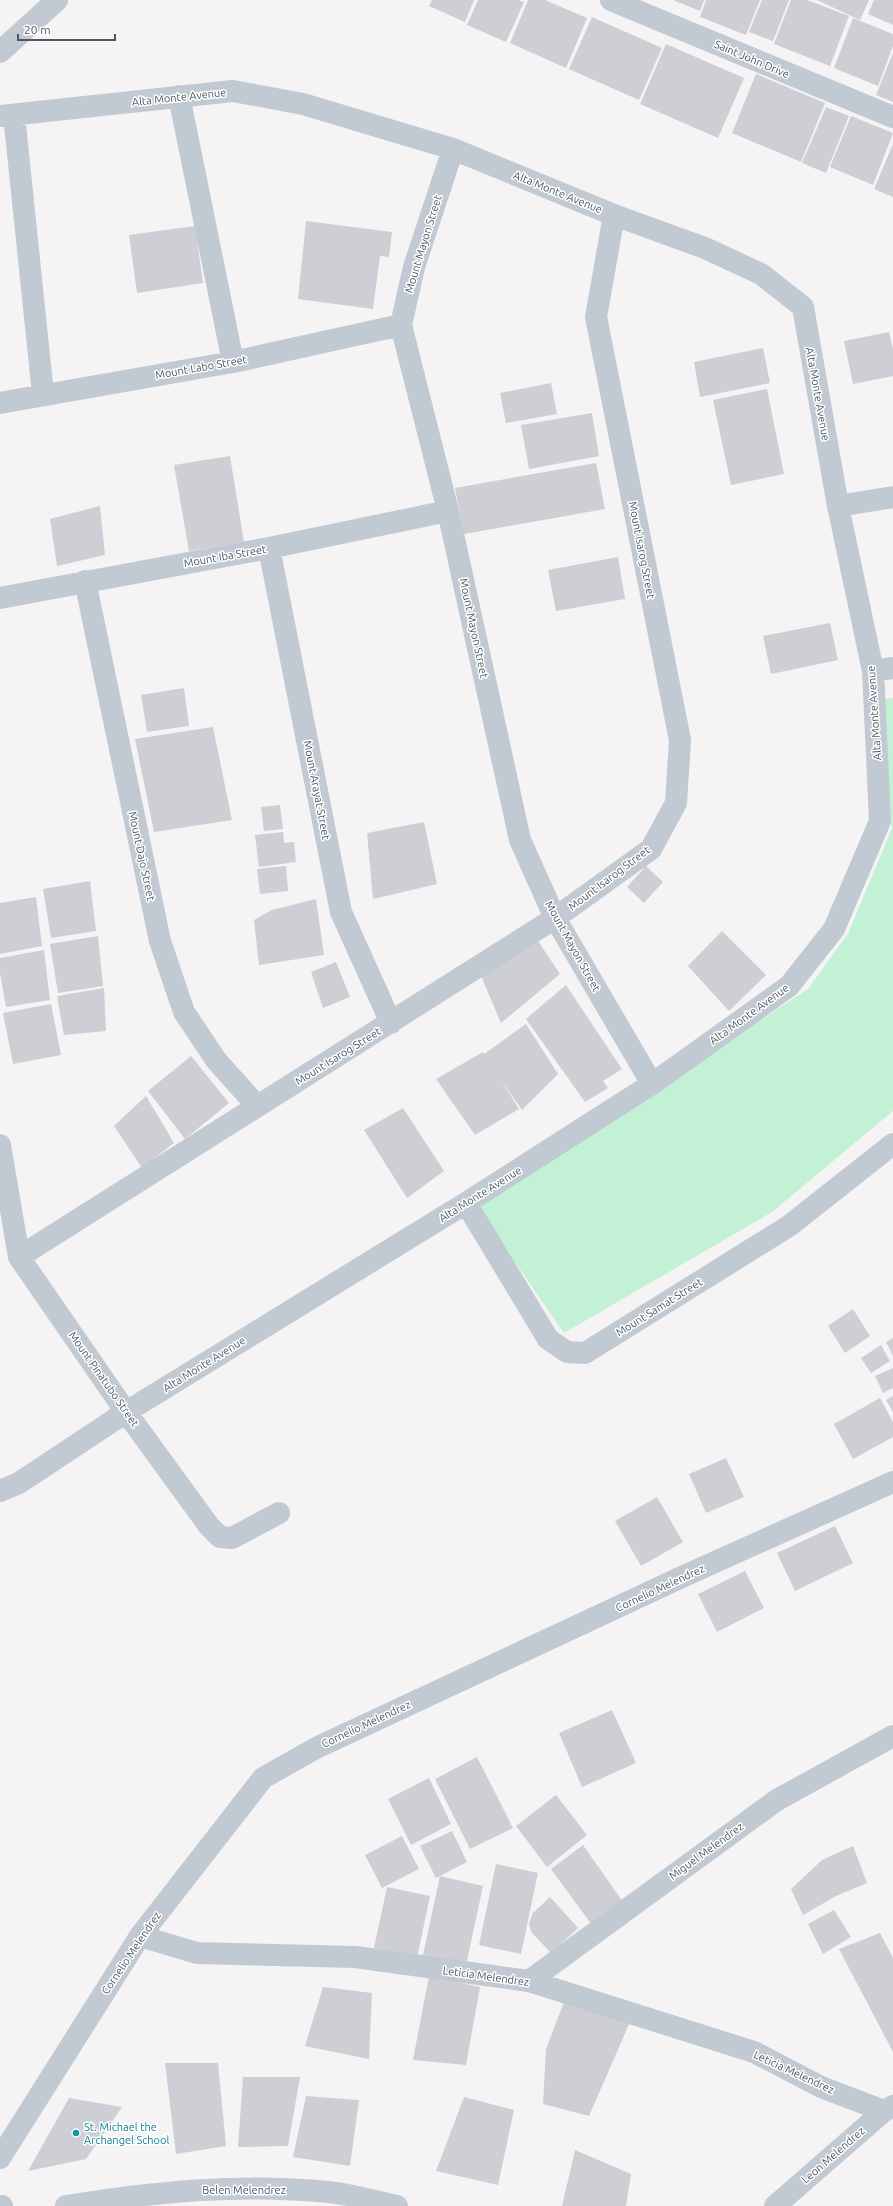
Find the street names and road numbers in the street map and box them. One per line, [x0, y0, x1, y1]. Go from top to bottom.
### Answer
street label: Saint John Drive [713, 38, 791, 80]
street label: Alta Monte Avenue [131, 86, 227, 108]
street label: Alta Monte Avenue [512, 169, 604, 215]
street label: Mount Mayon Street [402, 193, 444, 294]
street label: Alta Monte Avenue [804, 346, 832, 442]
street label: Mount Labo Street [154, 353, 248, 381]
street label: Mount Isarog Street [627, 500, 657, 600]
street label: Mount Iba Street [183, 543, 268, 569]
street label: Mount Mayon Street [458, 577, 491, 680]
street label: Alta Monte Avenue [865, 665, 883, 761]
street label: Mount Arayat Street [301, 739, 333, 841]
street label: Mount Dajo Street [127, 810, 157, 902]
street label: Mount Isarog Street [566, 843, 653, 913]
street label: Mount Mayon Street [543, 899, 603, 994]
street label: Alta Monte Avenue [707, 981, 791, 1047]
street label: Mount Isarog Street [293, 1024, 384, 1087]
street label: Alta Monte Avenue [437, 1164, 523, 1224]
street label: Mount Samat Street [614, 1275, 705, 1338]
street label: Mount Pinatubo Street [67, 1329, 142, 1429]
street label: Alta Monte Avenue [161, 1334, 247, 1394]
street label: Cornelio Melendrez [614, 1562, 706, 1614]
street label: Cornelio Melendrez [320, 1698, 412, 1750]
street label: Miguel Melendrez [667, 1820, 745, 1882]
street label: Cornelio Melendrez [99, 1910, 163, 1996]
street label: Leticia Melendrez [442, 1964, 530, 1988]
street label: Leticia Melendrez [752, 2048, 836, 2096]
street label: Leon Melendrez [799, 2124, 867, 2186]
street label: Belen Melendrez [202, 2184, 286, 2196]

